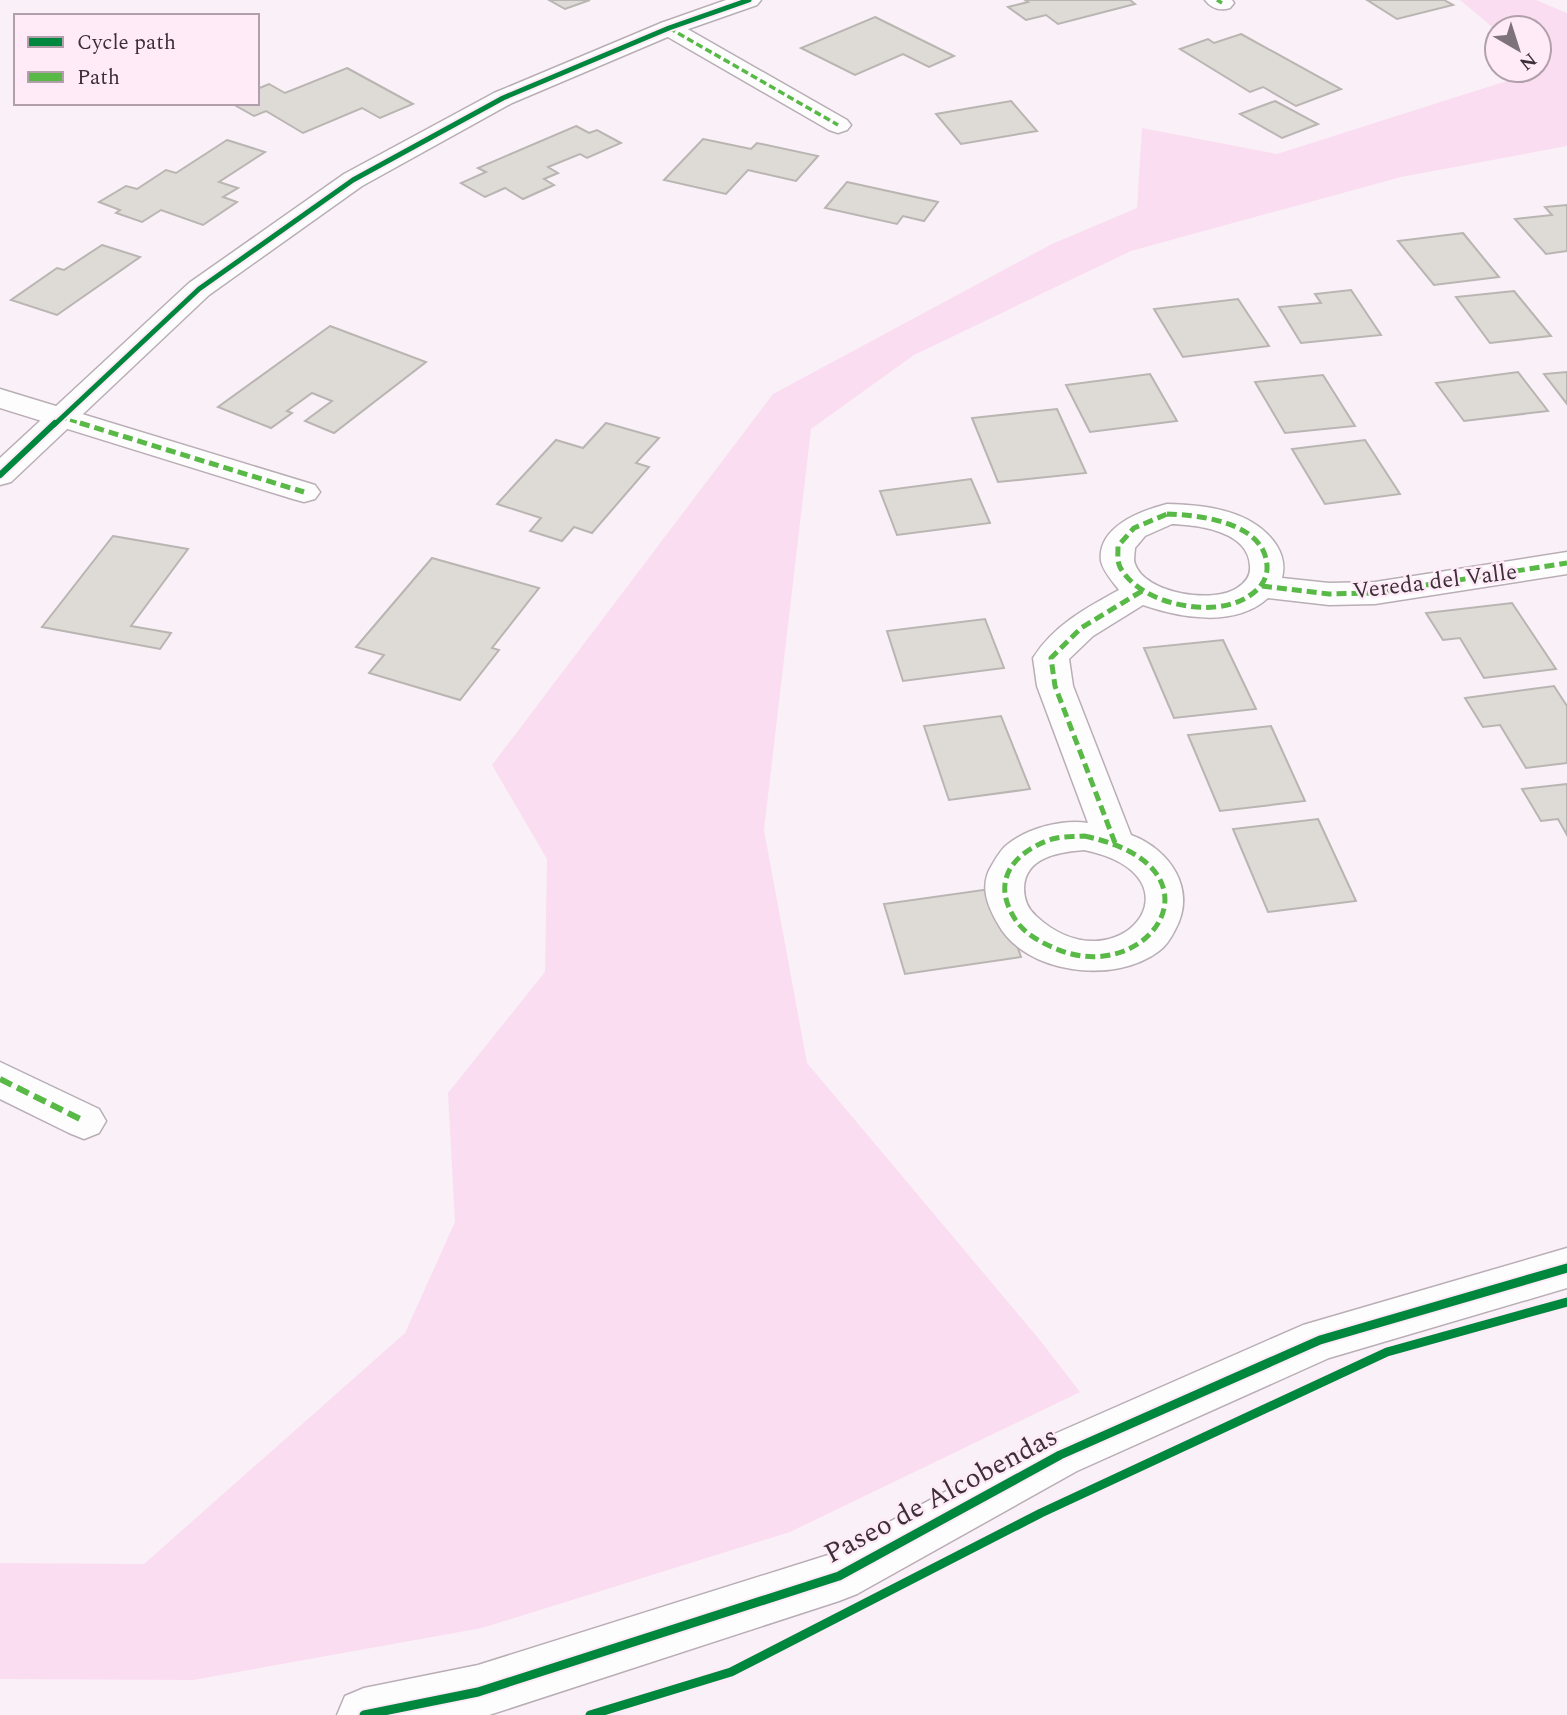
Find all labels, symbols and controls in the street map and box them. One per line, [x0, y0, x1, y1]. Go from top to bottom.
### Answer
legend [14, 14, 259, 105]
north arrow [1483, 14, 1553, 84]
text: Cycle path [77, 27, 176, 59]
text: N [1513, 45, 1543, 77]
text: Path [77, 62, 120, 94]
street label: Vereda del Valle [1351, 555, 1519, 609]
street label: Paseo de Alcobendas [816, 1415, 1066, 1575]

